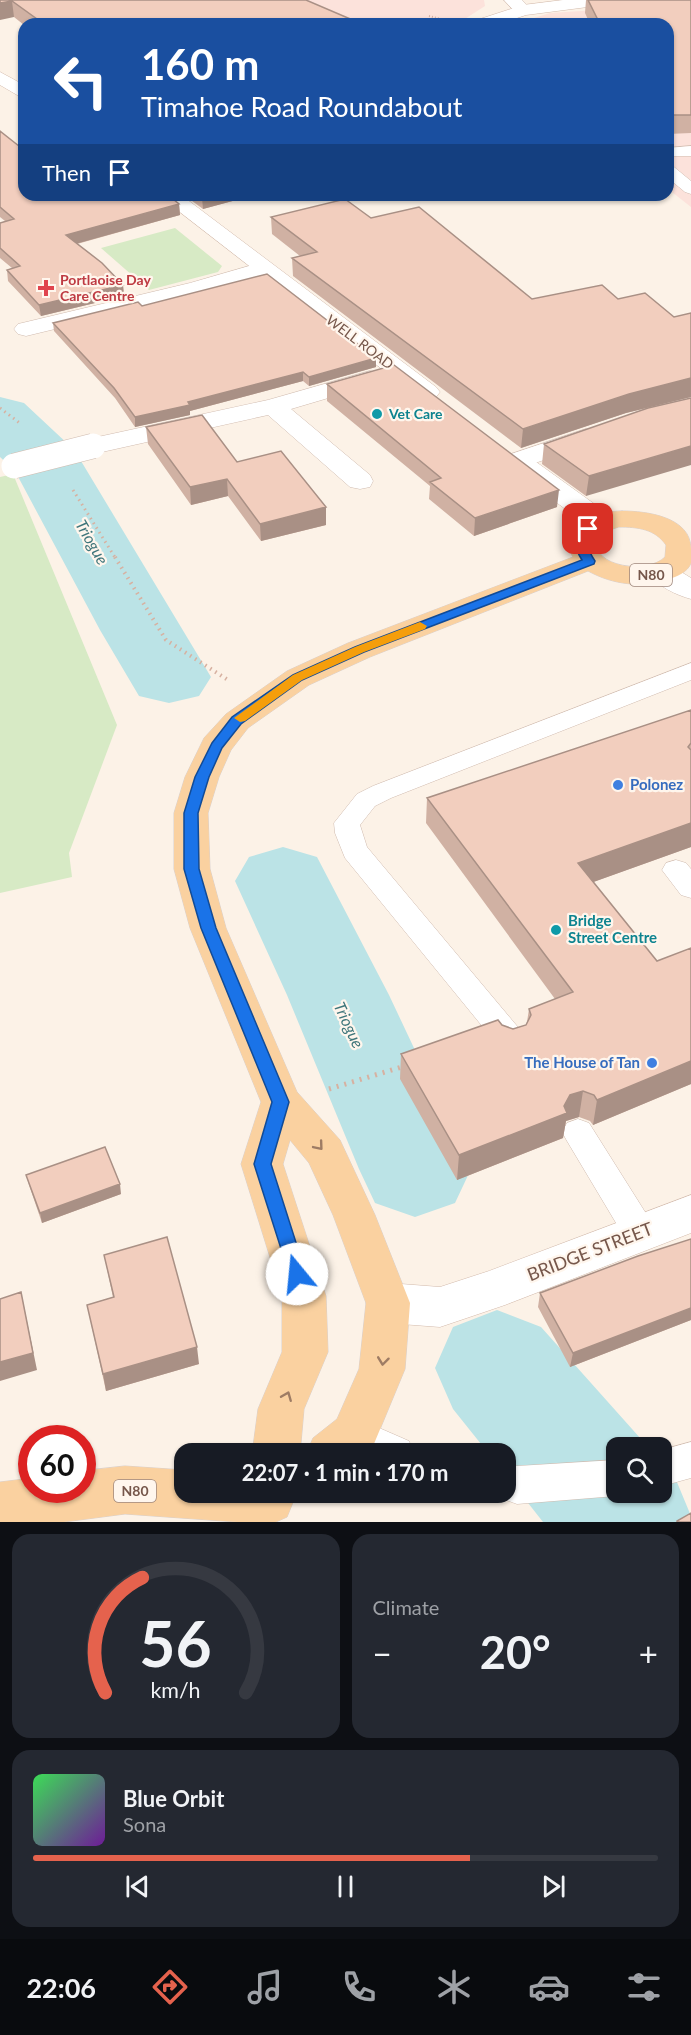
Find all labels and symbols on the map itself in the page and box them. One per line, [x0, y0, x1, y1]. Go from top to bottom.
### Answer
place label: Portlaoise Day Care Centre [60, 271, 151, 304]
marker: Portlaoise Day Care Centre [37, 279, 55, 297]
street label: WELL ROAD [323, 311, 397, 372]
place label: Vet Care [388, 405, 443, 422]
marker: Vet Care [370, 407, 384, 421]
pin [562, 503, 613, 554]
water label: Triogue [72, 516, 113, 568]
road number: N80 [630, 564, 672, 586]
place label: Polonez [630, 775, 683, 793]
marker: Polonez [611, 778, 625, 792]
place label: Bridge Street Centre [568, 911, 657, 946]
marker: Bridge Street Centre [549, 923, 563, 937]
water label: Triogue [331, 999, 368, 1051]
place label: The House of Tan [524, 1053, 640, 1071]
marker: The House of Tan [645, 1056, 659, 1070]
one-way arrow [312, 1139, 323, 1150]
street label: BRIDGE STREET [524, 1217, 656, 1285]
position arrow [265, 1242, 329, 1306]
one-way arrow [377, 1356, 389, 1366]
one-way arrow [280, 1392, 292, 1403]
speed limit sign: 60 [18, 1425, 96, 1503]
road number: N80 [114, 1480, 156, 1502]

